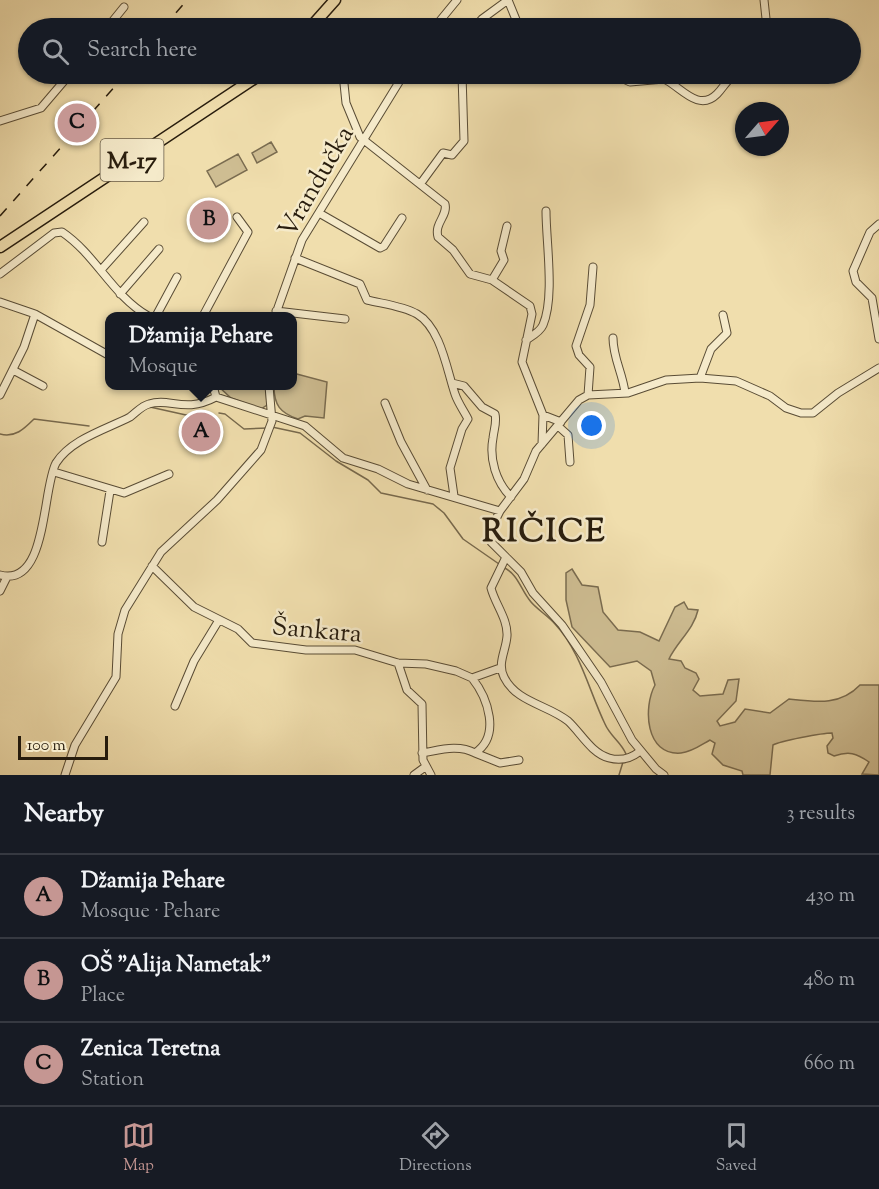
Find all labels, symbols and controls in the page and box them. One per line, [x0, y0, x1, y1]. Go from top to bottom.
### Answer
search box [18, 18, 861, 84]
icon: search [39, 35, 72, 68]
text: Search here [87, 35, 197, 67]
pin: C [58, 100, 97, 146]
north arrow [735, 102, 789, 156]
street label: Vrandučka [270, 120, 364, 245]
road number: M-17 [100, 139, 164, 181]
pin: B [190, 198, 228, 242]
popup [105, 312, 297, 390]
text: Džamija Pehare [129, 321, 273, 353]
text: Mosque [129, 353, 198, 382]
pin: A [182, 410, 220, 454]
your location [577, 411, 606, 440]
district label: RIČICE [482, 510, 606, 556]
street label: Šankara [270, 609, 363, 654]
scale bar [18, 733, 108, 760]
text: 100 m [27, 735, 66, 758]
text: Nearby [24, 796, 104, 833]
text: 3 results [786, 800, 855, 829]
text: Džamija Pehare [81, 866, 225, 898]
text: A [35, 882, 52, 911]
text: 430 m [806, 882, 855, 911]
text: Mosque · Pehare [81, 898, 220, 927]
text: OŠ "Alija Nametak" [81, 950, 271, 982]
text: B [37, 966, 50, 995]
text: 480 m [804, 966, 855, 995]
text: Place [81, 982, 125, 1011]
text: Zenica Teretna [81, 1034, 220, 1066]
text: C [35, 1050, 52, 1079]
text: 660 m [804, 1050, 855, 1079]
text: Station [81, 1066, 144, 1095]
tab: Map [122, 1119, 155, 1178]
tab: Directions [399, 1119, 472, 1178]
tab: Saved [716, 1119, 757, 1178]

